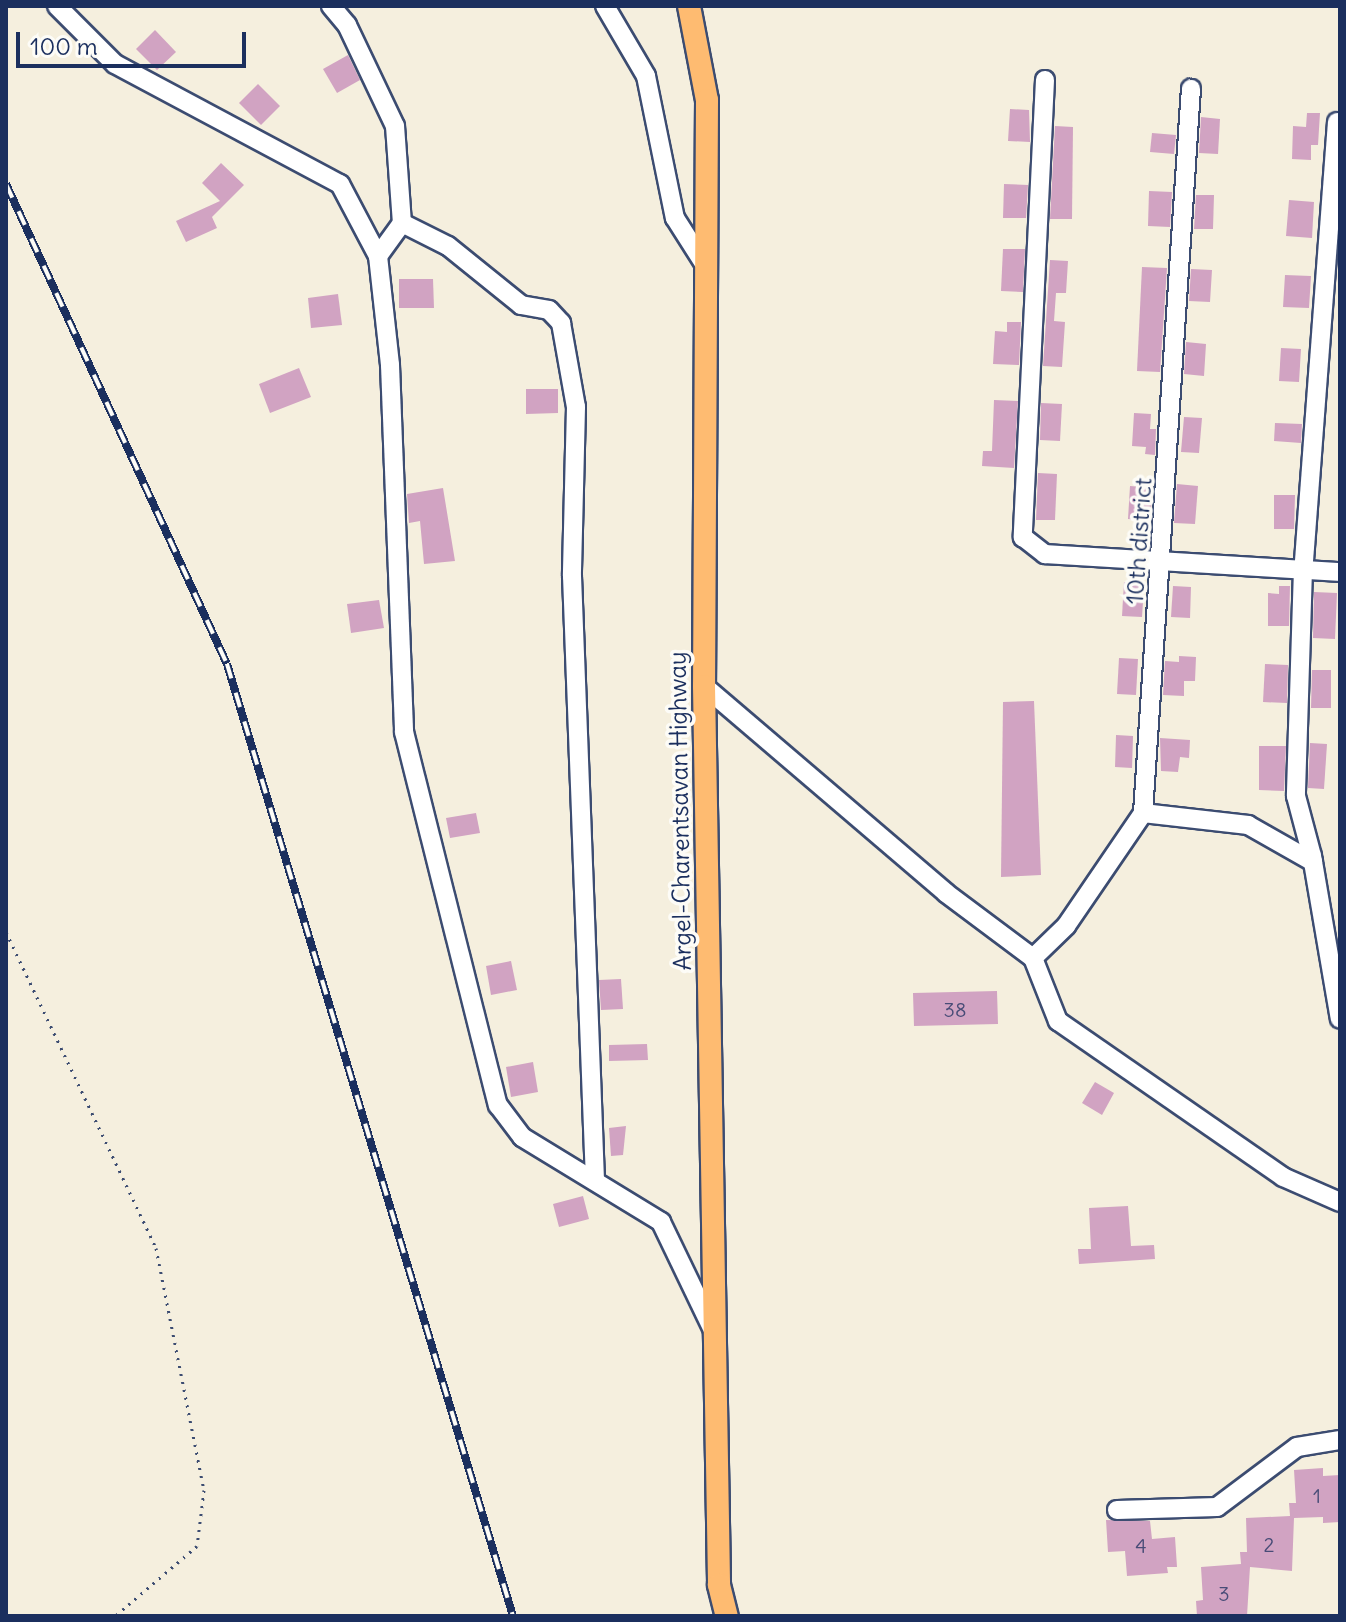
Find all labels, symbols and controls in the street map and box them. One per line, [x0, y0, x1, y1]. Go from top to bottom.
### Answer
scale bar [20, 16, 250, 66]
text: 100 m [30, 31, 98, 61]
street label: 10th district [1120, 477, 1158, 605]
street label: Argel-Charentsavan Highway [663, 651, 697, 971]
house number: 38 [944, 997, 966, 1021]
house number: 1 [1313, 1483, 1321, 1507]
house number: 2 [1264, 1532, 1274, 1556]
house number: 4 [1135, 1533, 1147, 1557]
house number: 3 [1218, 1581, 1230, 1605]

